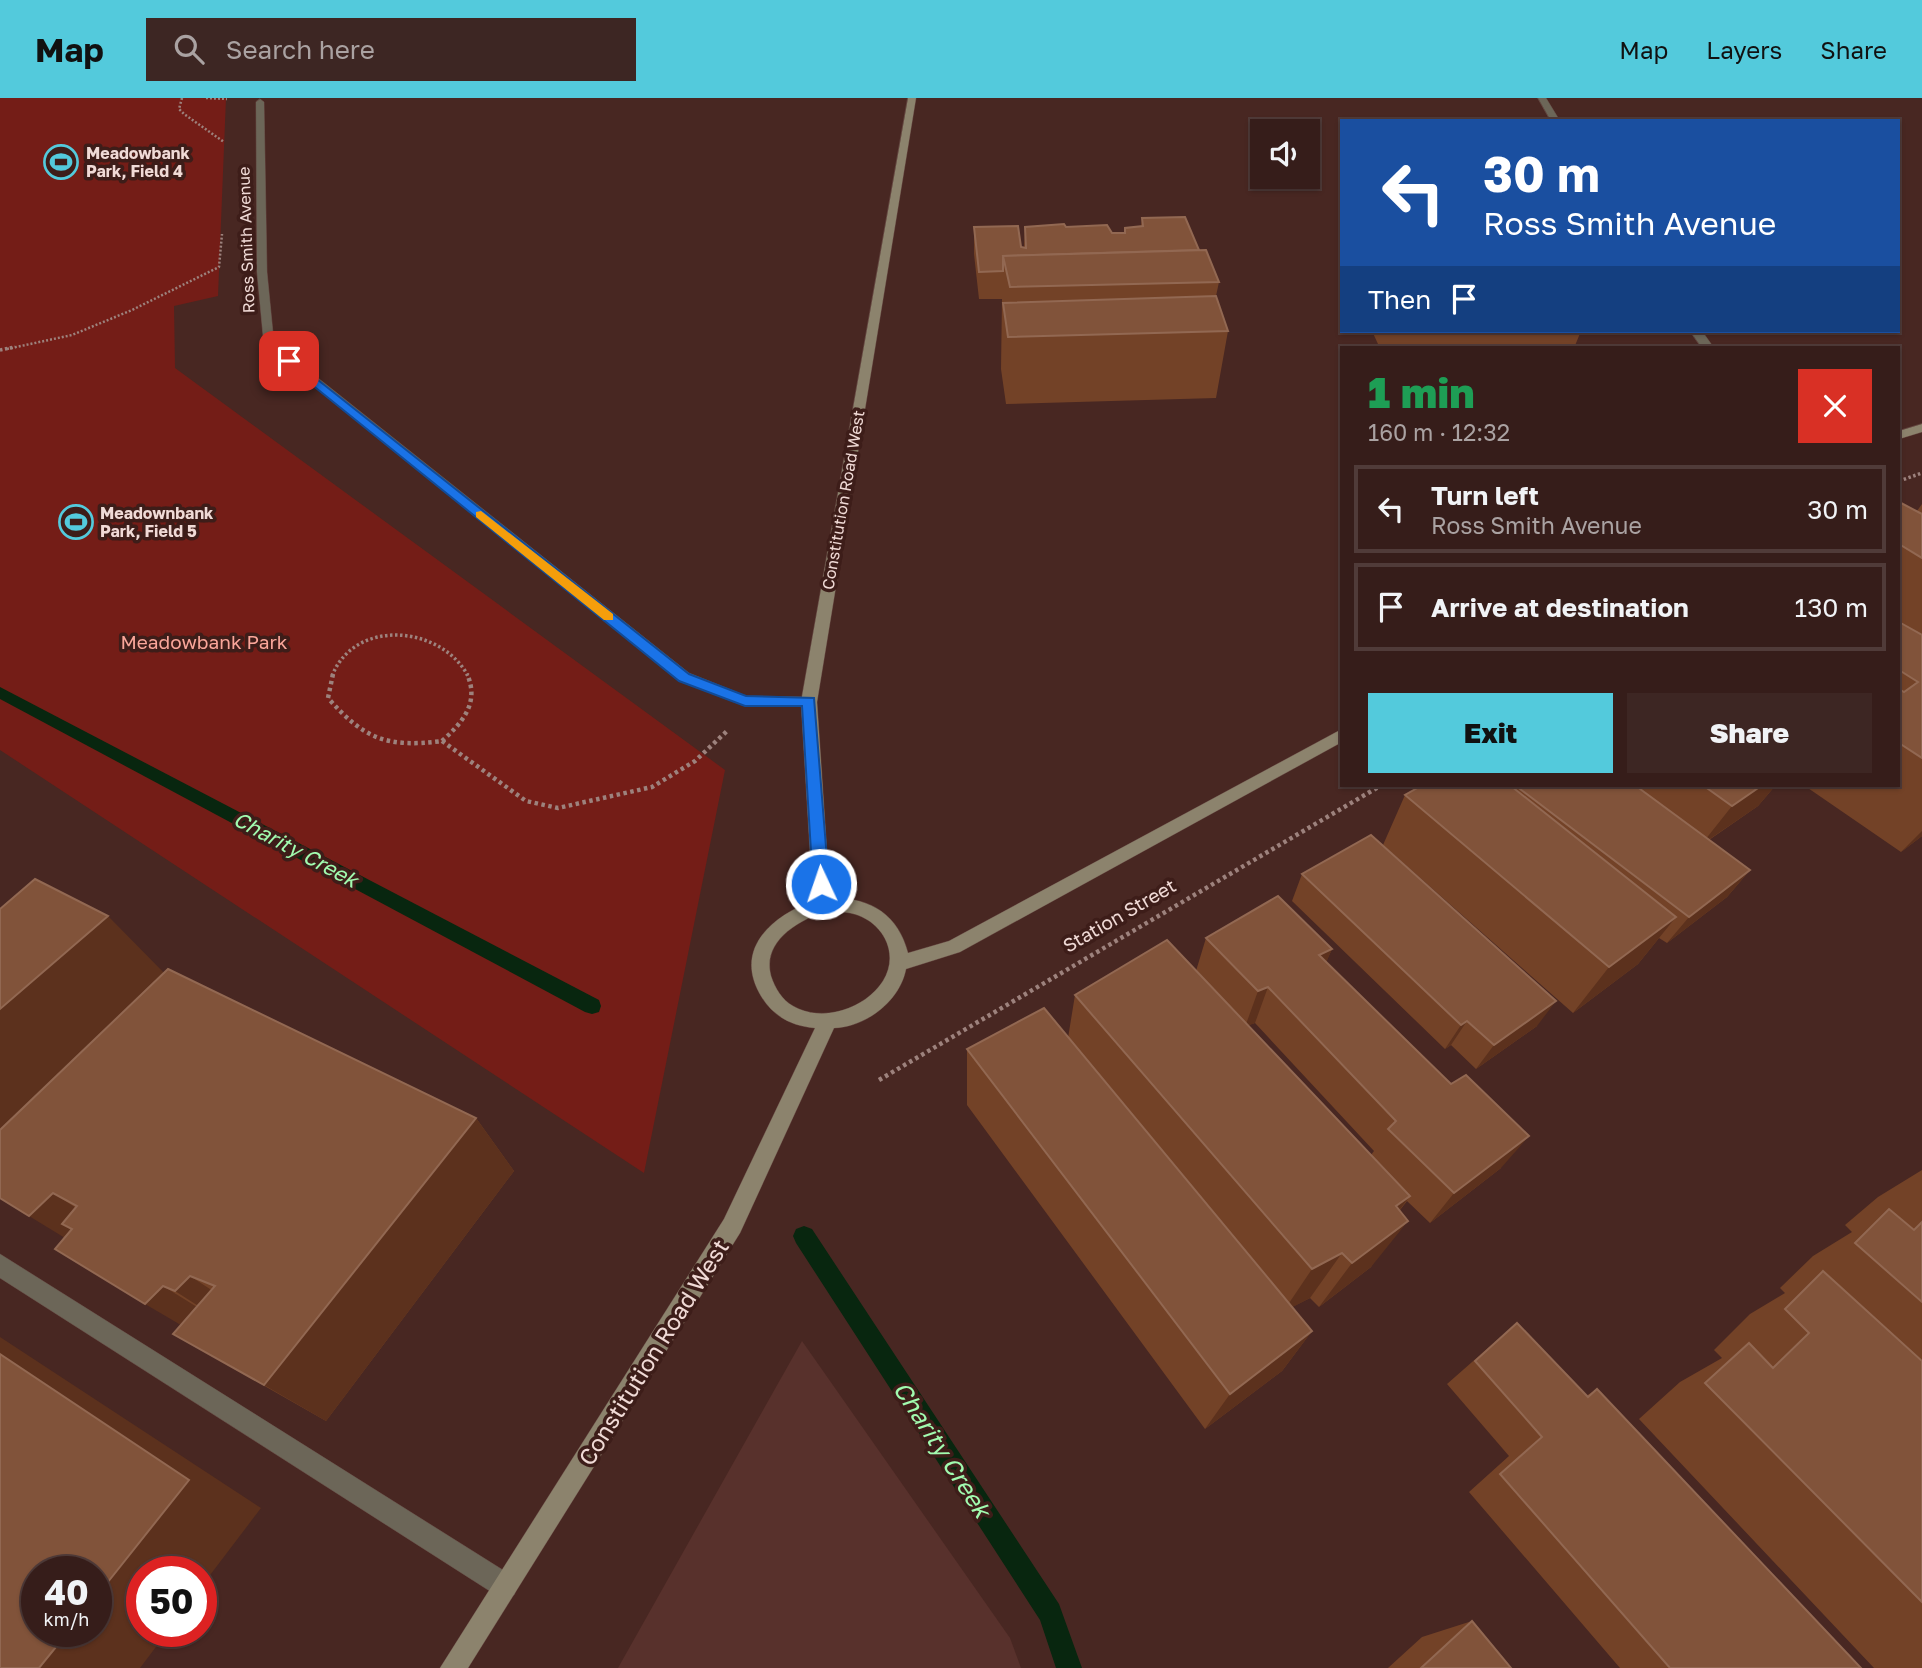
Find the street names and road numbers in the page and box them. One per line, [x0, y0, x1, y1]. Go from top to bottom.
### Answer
street label: Ross Smith Avenue [233, 166, 259, 314]
street label: Constitution Road West [817, 409, 869, 591]
street label: Station Street [1058, 873, 1180, 957]
street label: Constitution Road West [572, 1234, 734, 1470]

